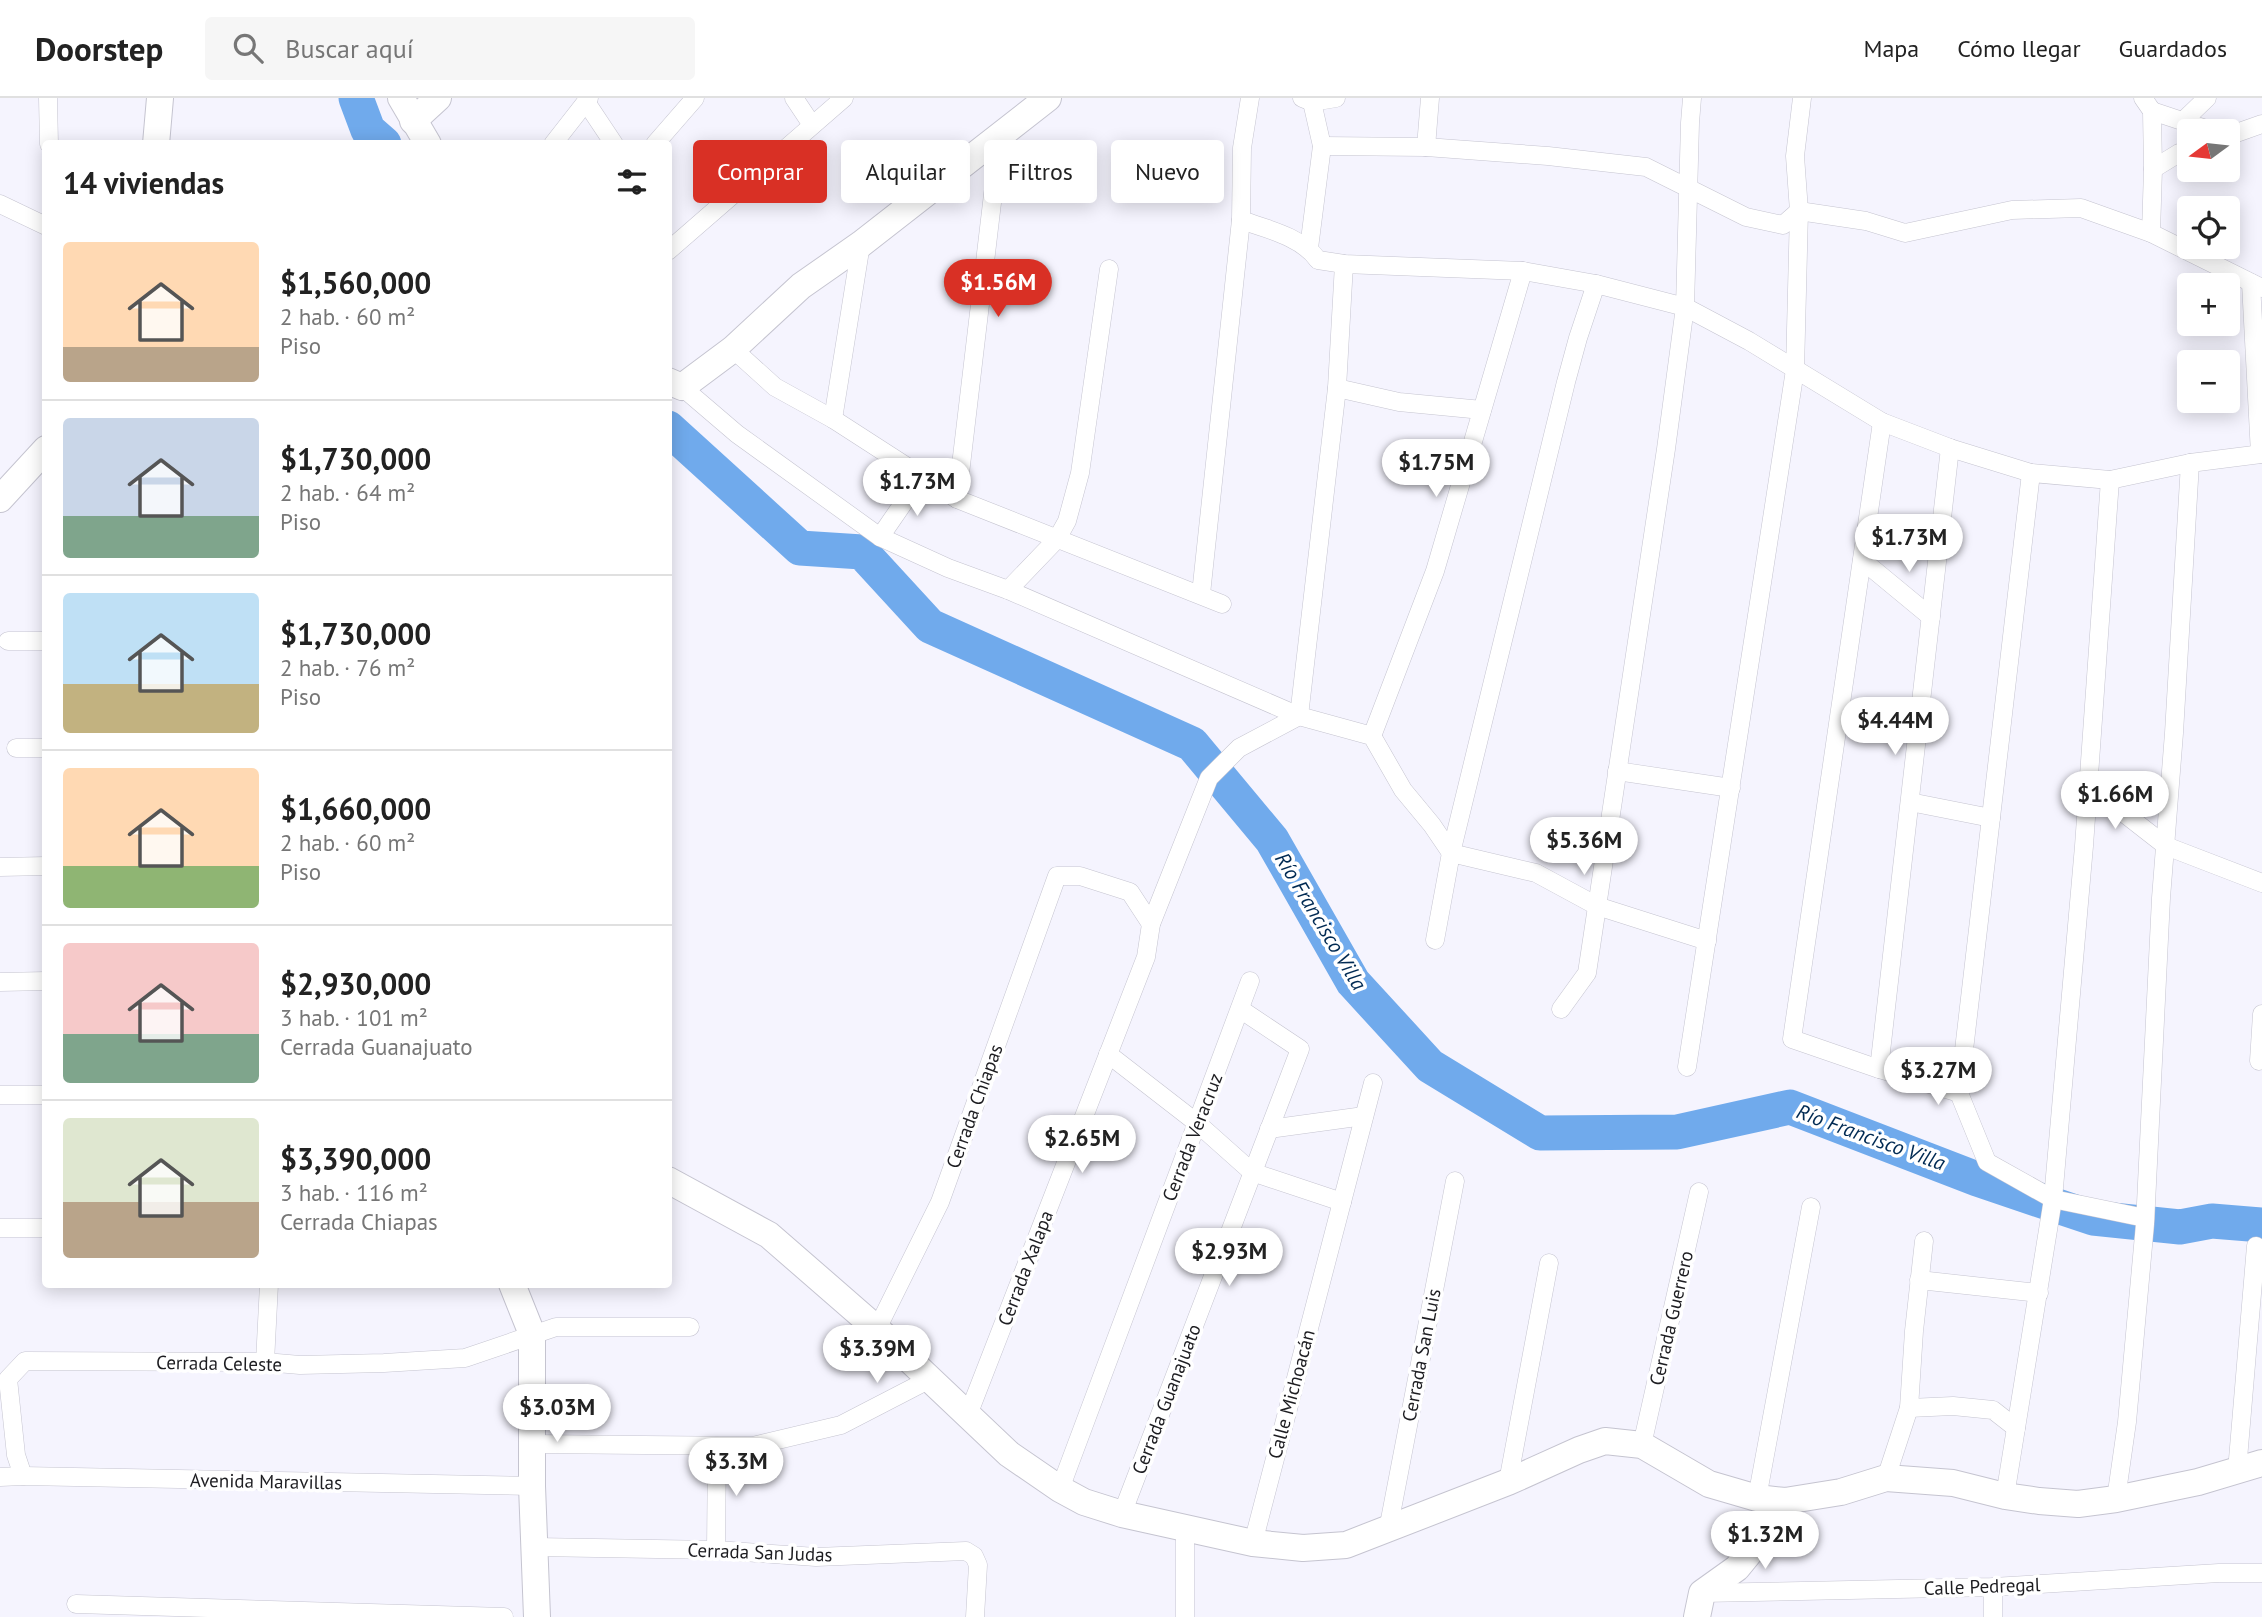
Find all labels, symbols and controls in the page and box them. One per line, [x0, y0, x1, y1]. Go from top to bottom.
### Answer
search box [205, 17, 695, 80]
text: Doorstep [35, 27, 163, 70]
icon: search [229, 29, 267, 67]
text: Buscar aquí [285, 32, 414, 65]
text: Mapa [1863, 33, 1919, 64]
text: Cómo llegar [1957, 33, 2081, 64]
text: Guardados [2119, 33, 2227, 64]
north arrow [2177, 119, 2240, 182]
map controls [2177, 119, 2240, 413]
chip: Comprar [693, 140, 827, 203]
chip: Alquilar [841, 140, 970, 203]
chip: Filtros [984, 140, 1097, 203]
chip: Nuevo [1111, 140, 1224, 203]
text: 14 viviendas [63, 163, 224, 202]
icon: filters [613, 163, 651, 201]
button: locate [2177, 196, 2240, 259]
pin: $1.56M [941, 260, 1055, 319]
text: $1,560,000 [280, 263, 431, 302]
text: $1.56M [960, 267, 1036, 296]
icon: home [119, 270, 203, 354]
button: + [2177, 273, 2240, 336]
text: 2 hab. · 60 m² [280, 302, 415, 331]
text: Piso [280, 331, 321, 360]
button: − [2177, 350, 2240, 413]
text: $1,730,000 [280, 439, 431, 478]
pin: $1.75M [1379, 440, 1493, 499]
icon: home [119, 446, 203, 530]
text: $1.75M [1398, 447, 1474, 476]
pin: $1.73M [860, 458, 974, 518]
text: $1.73M [879, 466, 955, 495]
text: 2 hab. · 64 m² [280, 478, 415, 507]
text: Piso [280, 507, 321, 536]
pin: $1.73M [1852, 514, 1966, 574]
text: $1.73M [1871, 522, 1947, 551]
text: $1,730,000 [280, 614, 431, 653]
icon: home [119, 621, 203, 705]
text: 2 hab. · 76 m² [280, 653, 415, 682]
text: Piso [280, 682, 321, 711]
pin: $4.44M [1838, 698, 1952, 757]
text: $4.44M [1857, 705, 1933, 734]
pin: $1.66M [2058, 772, 2172, 831]
text: $1.66M [2077, 779, 2153, 808]
text: $1,660,000 [280, 789, 431, 828]
icon: home [119, 796, 203, 880]
pin: $5.36M [1527, 818, 1641, 877]
text: $5.36M [1546, 825, 1622, 854]
text: 2 hab. · 60 m² [280, 828, 415, 857]
water label: Río Francisco Villa [1269, 847, 1373, 996]
text: Piso [280, 857, 321, 886]
text: $2,930,000 [280, 964, 431, 1003]
icon: home [119, 971, 203, 1055]
text: 3 hab. · 101 m² [280, 1003, 428, 1032]
text: Cerrada Guanajuato [280, 1032, 473, 1061]
street label: Cerrada Chiapas [940, 1041, 1008, 1171]
pin: $3.27M [1881, 1048, 1995, 1107]
text: $3.27M [1900, 1055, 1976, 1084]
street label: Cerrada Veracruz [1157, 1070, 1227, 1204]
water label: Río Francisco Villa [1793, 1098, 1950, 1177]
pin: $2.65M [1025, 1116, 1139, 1175]
text: $2.65M [1044, 1123, 1120, 1152]
text: $3,390,000 [280, 1139, 431, 1178]
icon: home [119, 1146, 203, 1230]
text: 3 hab. · 116 m² [280, 1178, 428, 1207]
text: Cerrada Chiapas [280, 1207, 438, 1236]
street label: Cerrada Xalapa [992, 1207, 1058, 1329]
pin: $2.93M [1172, 1228, 1286, 1288]
text: $2.93M [1191, 1236, 1267, 1265]
street label: Cerrada Guerrero [1644, 1248, 1698, 1388]
street label: Cerrada San Luis [1396, 1287, 1446, 1423]
street label: Cerrada Guanajuato [1126, 1320, 1206, 1478]
pin: $3.39M [820, 1326, 934, 1385]
street label: Calle Michoacán [1262, 1327, 1320, 1461]
text: $3.39M [839, 1333, 915, 1362]
street label: Cerrada Celeste [156, 1350, 282, 1376]
pin: $3.03M [500, 1384, 614, 1444]
text: $3.03M [519, 1392, 595, 1421]
pin: $3.3M [687, 1438, 785, 1498]
text: $3.3M [704, 1446, 768, 1475]
street label: Avenida Maravillas [190, 1468, 342, 1494]
pin: $1.32M [1708, 1512, 1822, 1571]
text: $1.32M [1727, 1519, 1803, 1548]
street label: Cerrada San Judas [687, 1537, 833, 1567]
street label: Calle Pedregal [1923, 1572, 2041, 1600]

